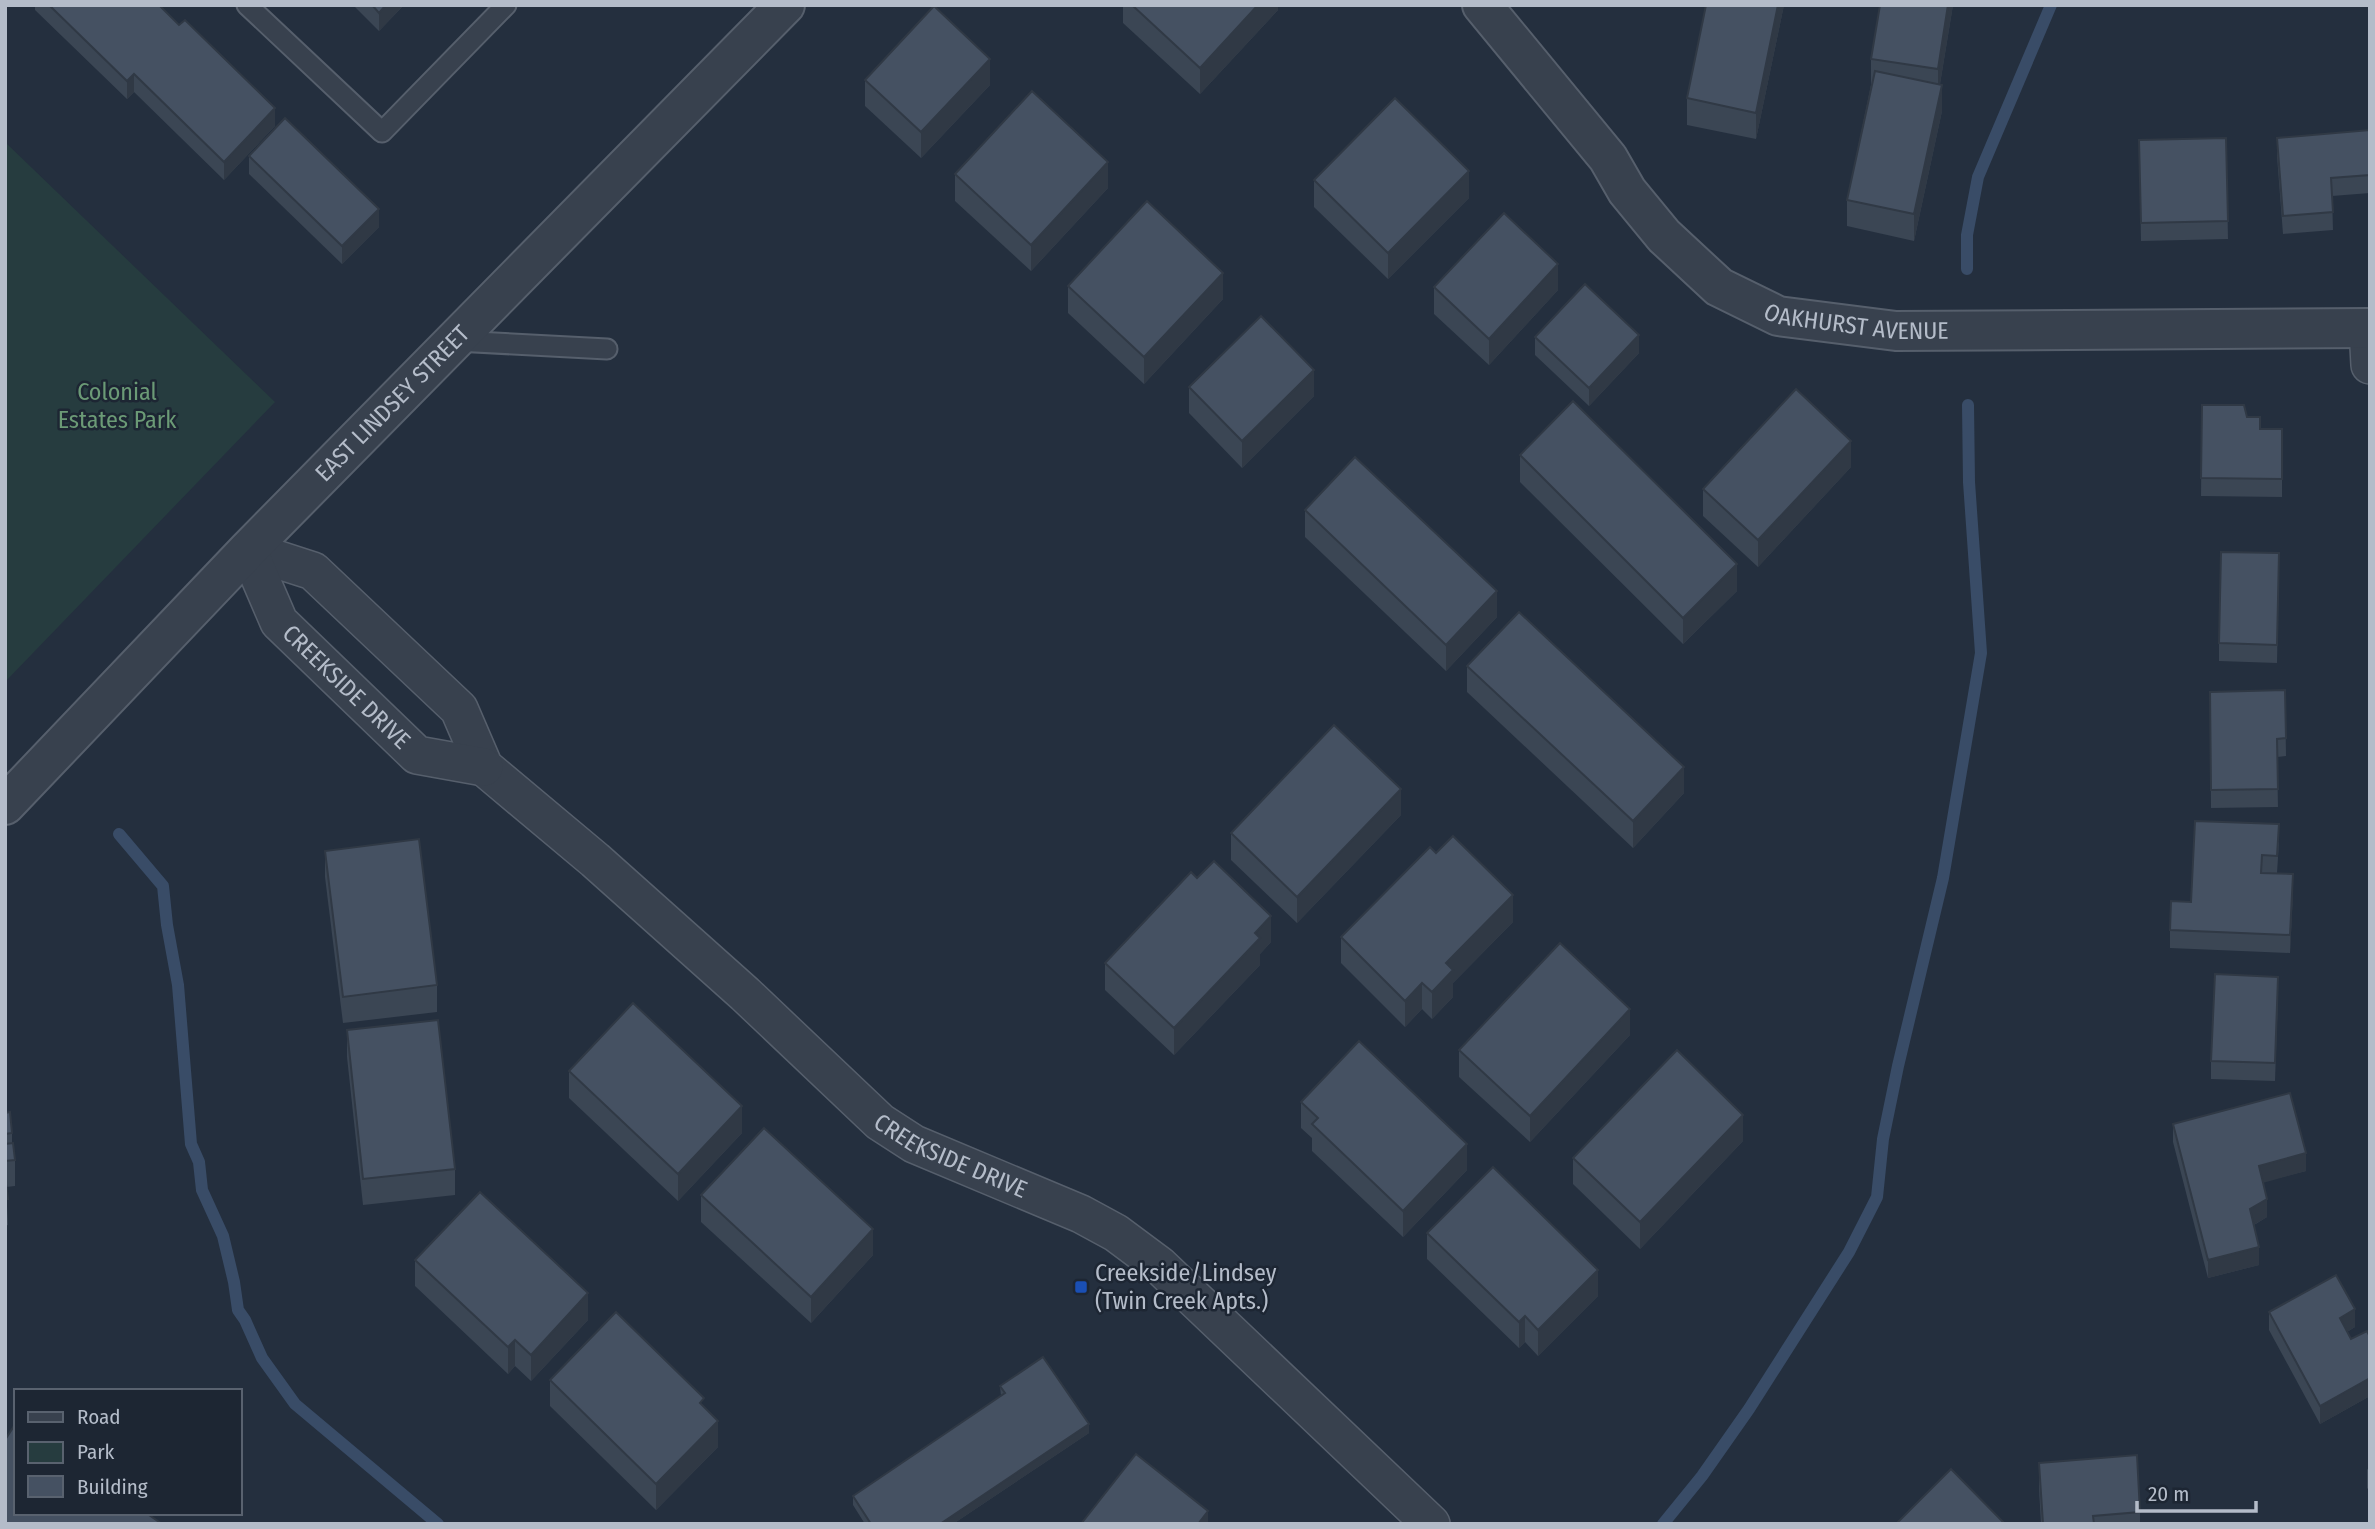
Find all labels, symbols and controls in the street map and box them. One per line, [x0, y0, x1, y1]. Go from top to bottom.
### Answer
street label: OAKHURST AVENUE [1759, 297, 1949, 345]
street label: EAST LINDSEY STREET [310, 320, 475, 487]
park label: Colonial Estates Park [58, 378, 177, 434]
street label: CREEKSIDE DRIVE [277, 619, 416, 755]
street label: CREEKSIDE DRIVE [869, 1108, 1031, 1204]
place label: Creekside/Lindsey (Twin Creek Apts.) [1095, 1259, 1277, 1315]
marker: Creekside/Lindsey (Twin Creek Apts.) [1073, 1279, 1089, 1295]
legend [14, 1389, 242, 1515]
text: Road [77, 1404, 121, 1430]
text: Park [77, 1439, 115, 1465]
scale bar [2137, 1470, 2256, 1514]
text: Building [77, 1474, 148, 1500]
text: 20 m [2148, 1481, 2189, 1507]

